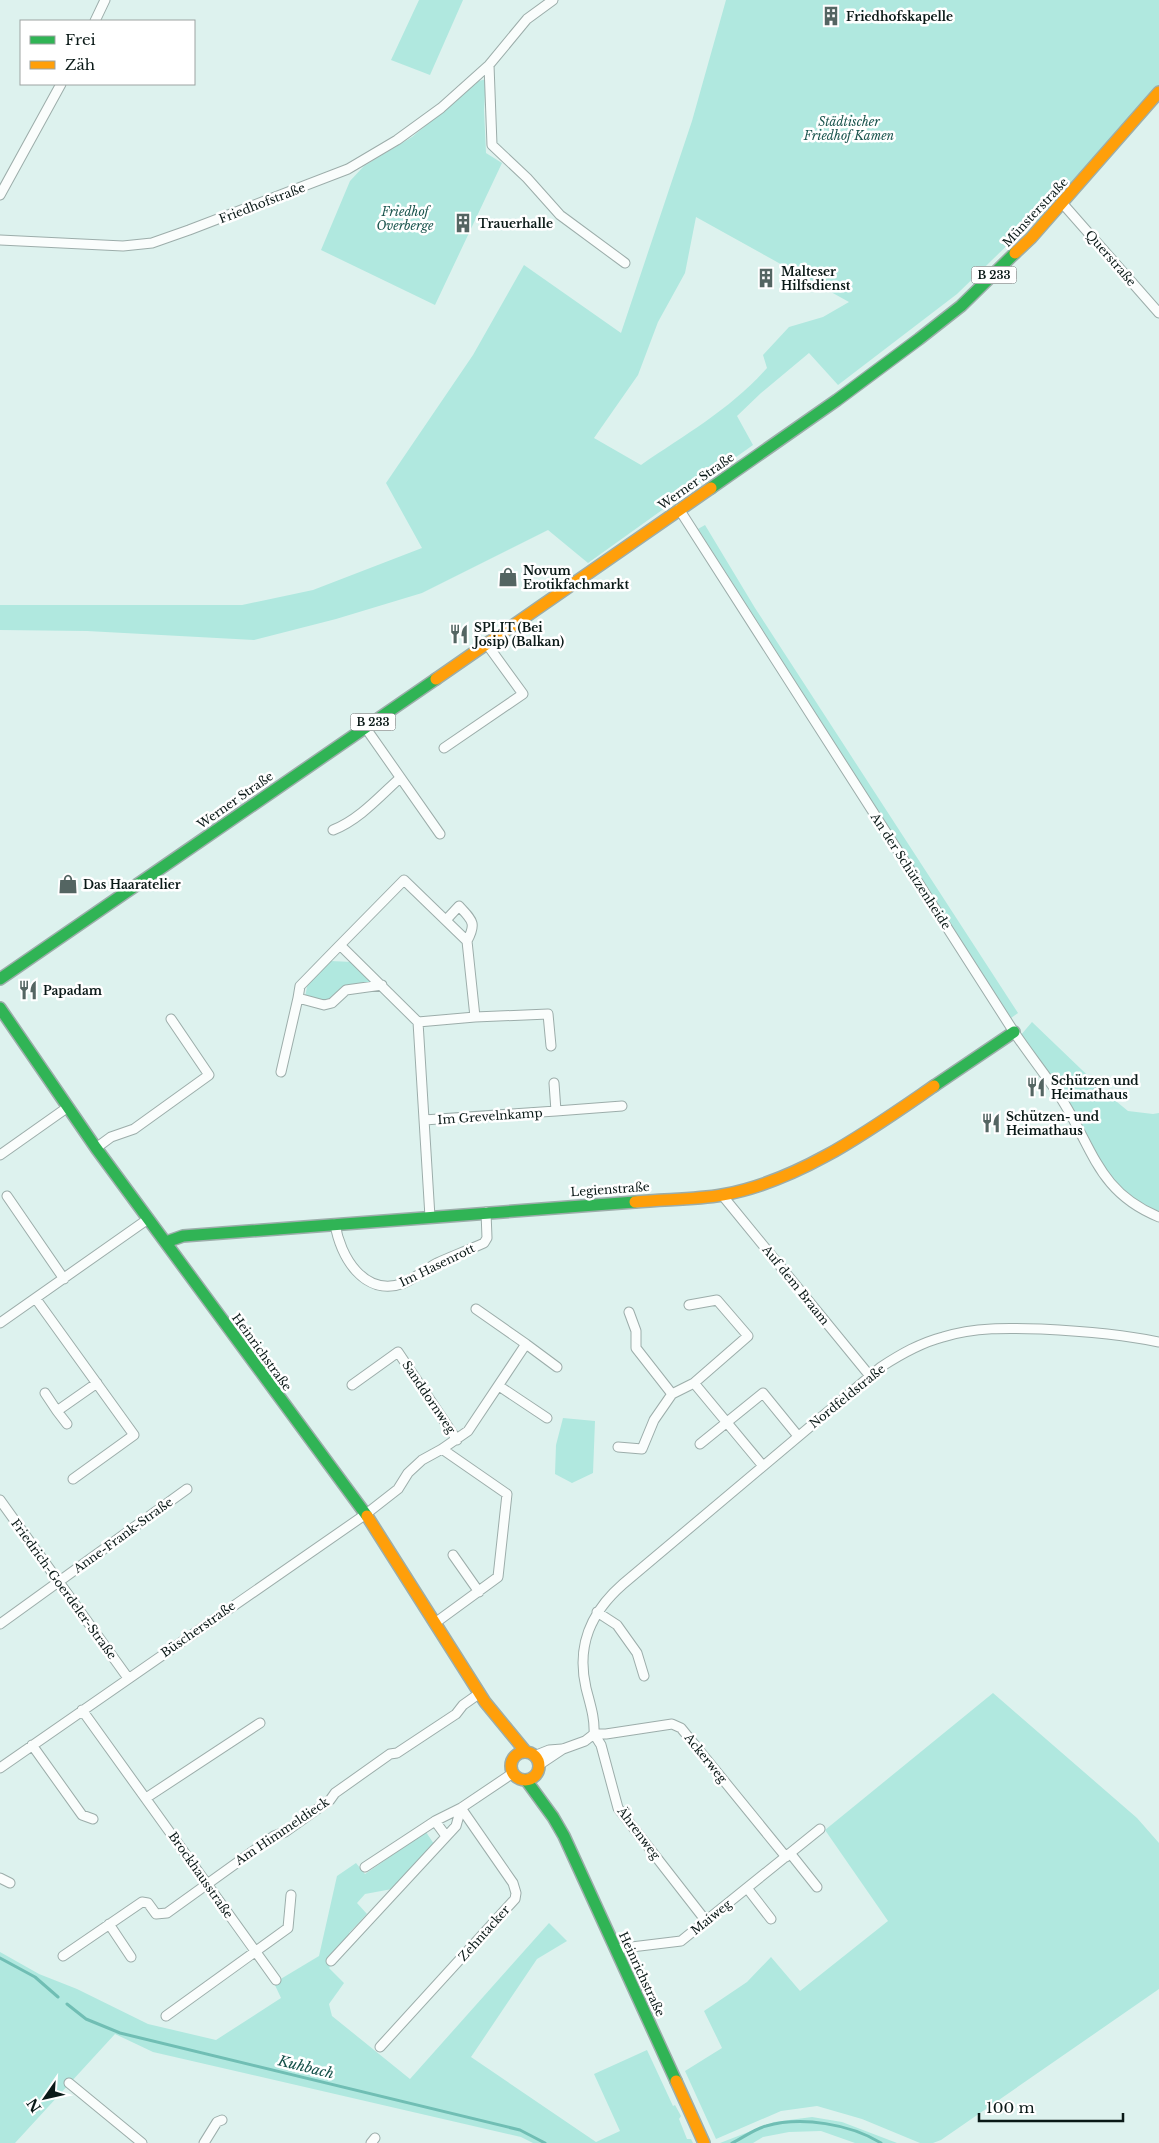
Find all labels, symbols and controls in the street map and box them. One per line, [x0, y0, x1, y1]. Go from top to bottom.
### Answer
building icon: Friedhofskapelle [820, 5, 842, 27]
place label: Friedhofskapelle [846, 9, 953, 24]
legend [20, 20, 195, 85]
text: Frei [65, 30, 96, 49]
text: Zäh [65, 55, 95, 74]
park label: Städtischer Friedhof Kamen [803, 114, 895, 143]
street label: Münsterstraße [999, 174, 1071, 250]
street label: Friedhofstraße [217, 180, 307, 226]
park label: Friedhof Overberge [376, 204, 434, 233]
building icon: Trauerhalle [452, 212, 474, 234]
place label: Trauerhalle [478, 216, 553, 231]
street label: Querstraße [1083, 227, 1140, 289]
place label: Malteser Hilfsdienst [781, 264, 851, 293]
road number: B 233 [972, 266, 1016, 284]
building icon: Malteser Hilfsdienst [755, 267, 777, 289]
street label: Werner Straße [654, 449, 737, 513]
place label: Novum Erotikfachmarkt [523, 563, 630, 592]
shop icon: Novum Erotikfachmarkt [497, 566, 519, 588]
place label: SPLIT (Bei Josip) (Balkan) [471, 620, 564, 649]
restaurant icon: SPLIT (Bei Josip) (Balkan) [448, 623, 470, 645]
road number: B 233 [350, 714, 396, 730]
street label: Werner Straße [193, 768, 276, 832]
street label: An der Schützenheide [867, 809, 954, 932]
shop icon: Das Haaratelier [57, 873, 79, 895]
place label: Das Haaratelier [83, 877, 181, 892]
restaurant icon: Papadam [17, 979, 39, 1001]
place label: Papadam [43, 983, 103, 998]
place label: Schützen und Heimathaus [1051, 1073, 1139, 1102]
restaurant icon: Schützen und Heimathaus [1025, 1076, 1047, 1098]
street label: Im Grevelnkamp [437, 1105, 543, 1127]
place label: Schützen- und Heimathaus [1006, 1109, 1100, 1138]
restaurant icon: Schützen- und Heimathaus [980, 1112, 1002, 1134]
street label: Legienstraße [570, 1179, 650, 1199]
street label: Im Hasenrott [397, 1240, 478, 1290]
street label: Auf dem Braam [759, 1241, 833, 1328]
street label: Heinrichstraße [229, 1310, 295, 1394]
street label: Sanddornweg [399, 1358, 459, 1437]
street label: Nordfeldstraße [806, 1361, 888, 1431]
street label: Anne-Frank-Straße [70, 1494, 176, 1577]
street label: Friedrich-Goerdeler-Straße [8, 1516, 120, 1662]
street label: Büscherstraße [158, 1598, 238, 1660]
street label: Ackerweg [681, 1730, 731, 1786]
street label: Am Himmeldieck [231, 1794, 332, 1869]
street label: Ährenweg [614, 1802, 665, 1863]
street label: Brockhausstraße [166, 1829, 237, 1921]
street label: Maiweg [688, 1896, 735, 1938]
street label: Zehntacker [455, 1902, 513, 1964]
street label: Heinrichstraße [616, 1929, 668, 2019]
water label: Kuhbach [275, 2051, 336, 2083]
north arrow [20, 2073, 70, 2123]
scale bar [979, 2090, 1123, 2122]
text: N [23, 2095, 45, 2116]
text: 100 m [986, 2098, 1035, 2117]

